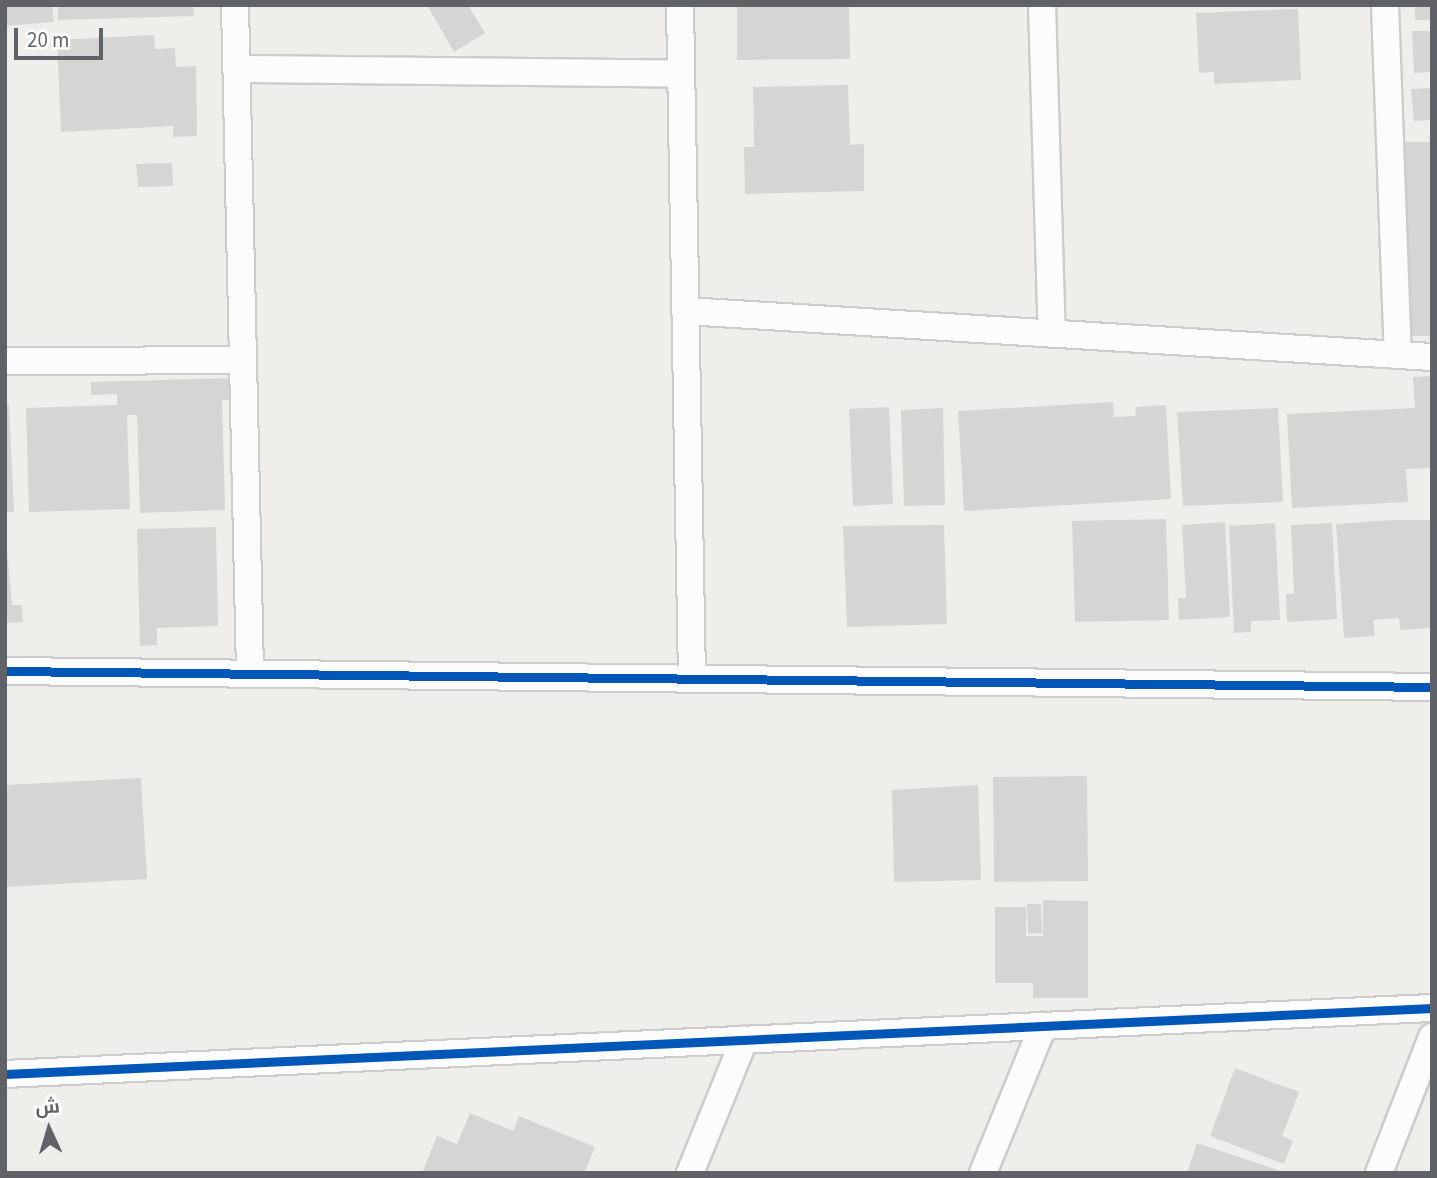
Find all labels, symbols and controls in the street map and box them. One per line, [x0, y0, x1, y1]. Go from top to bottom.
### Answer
scale bar [18, 14, 107, 58]
text: 20 m [27, 25, 69, 55]
text: ش [34, 1093, 61, 1122]
north arrow [14, 1094, 84, 1164]

